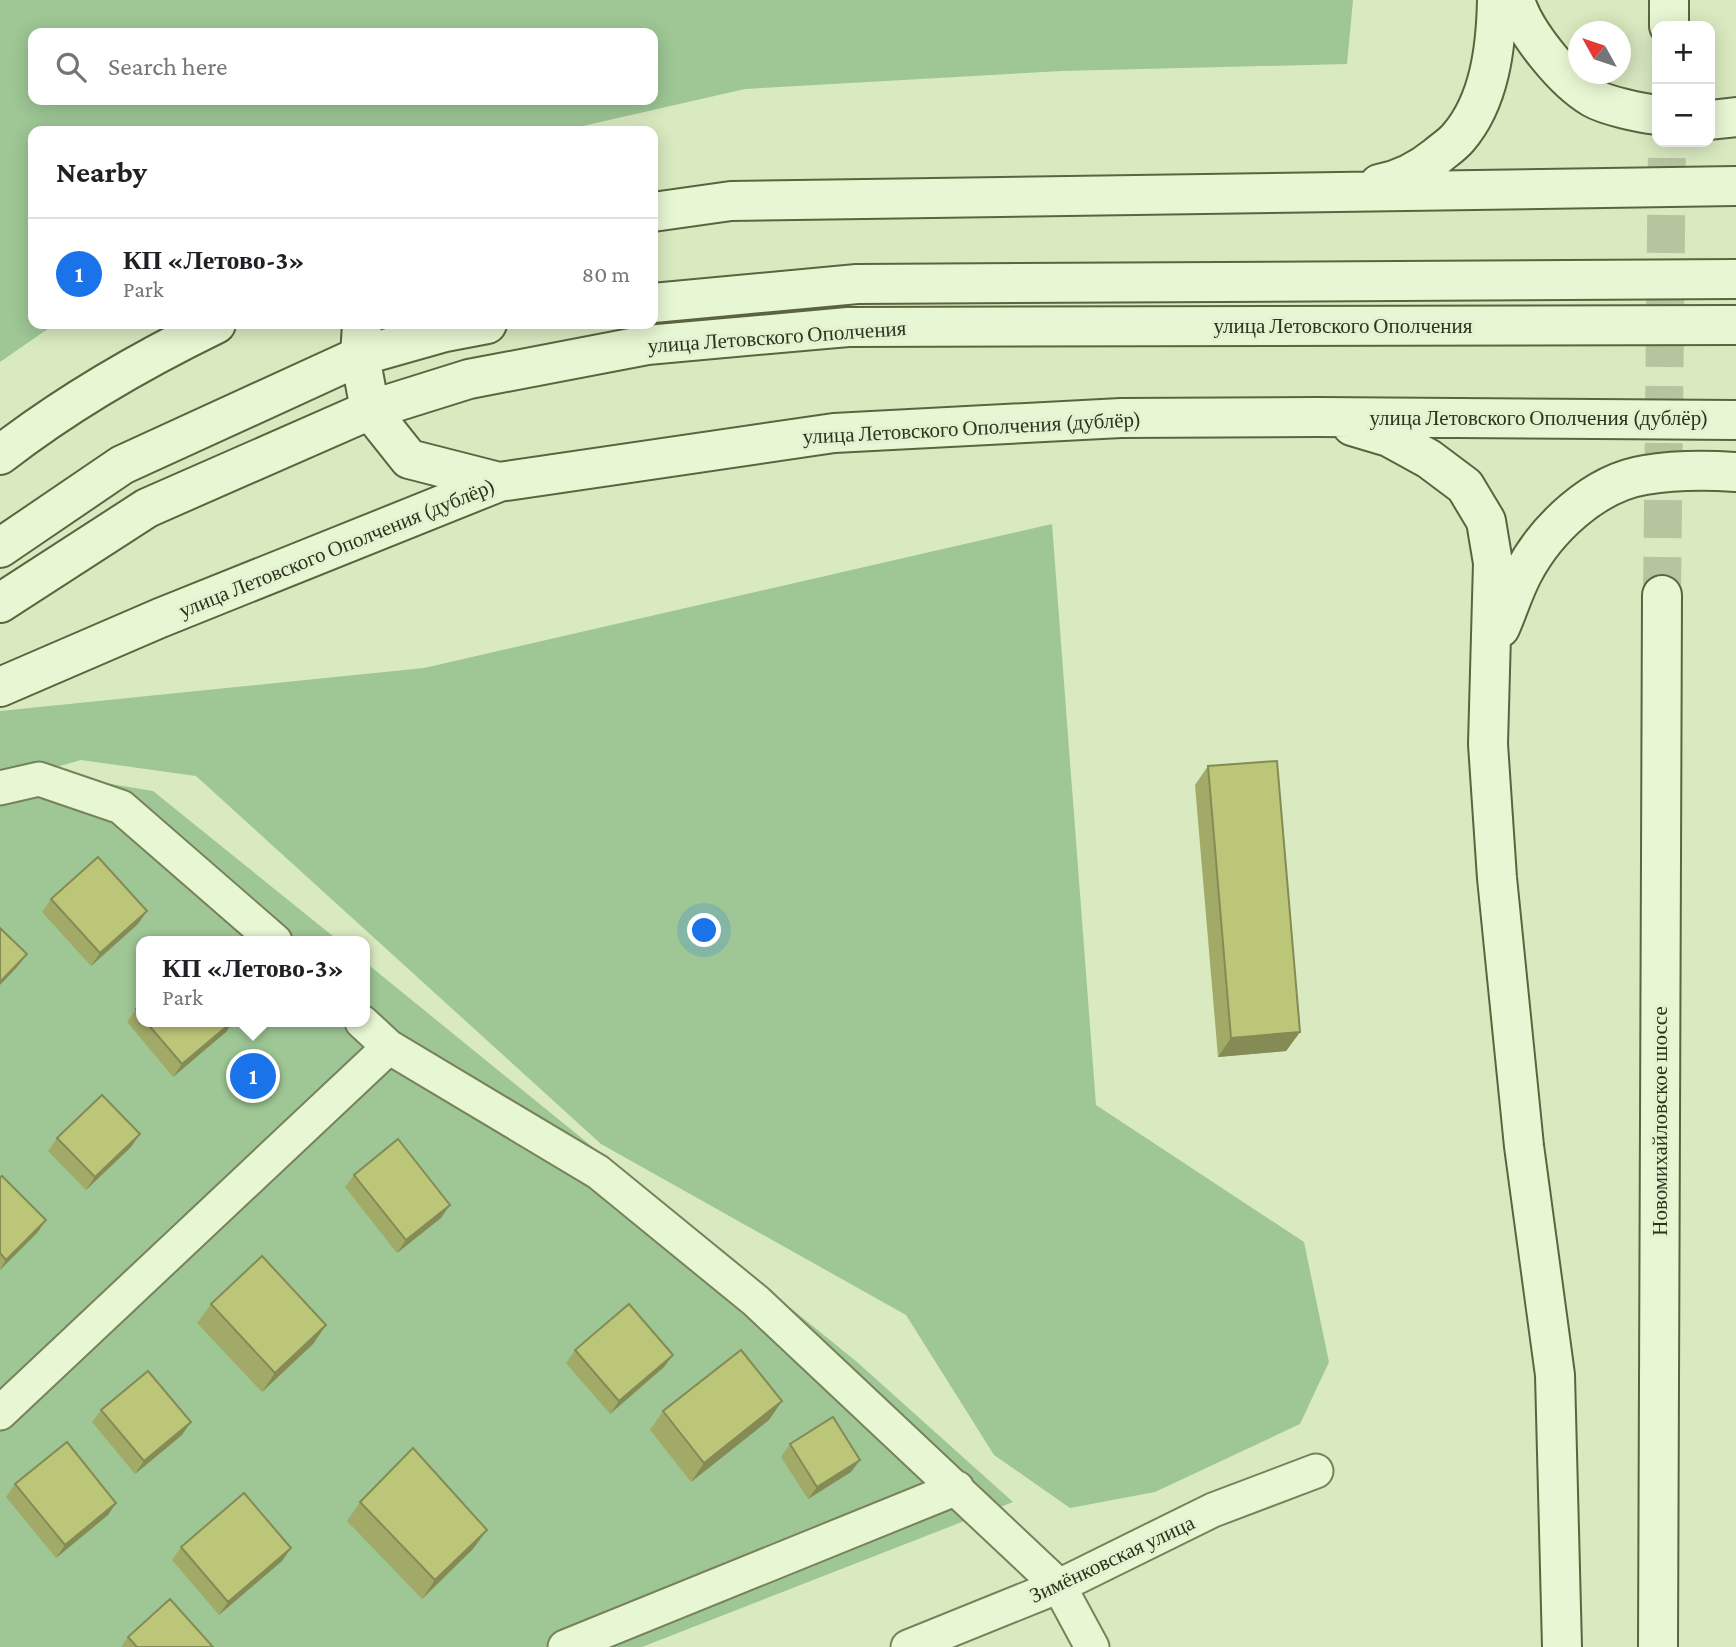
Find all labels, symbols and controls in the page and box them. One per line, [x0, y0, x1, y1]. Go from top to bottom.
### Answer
north arrow [1568, 21, 1631, 84]
map controls [1652, 21, 1715, 147]
button: + [1652, 21, 1715, 84]
search box [28, 28, 658, 105]
icon: search [52, 48, 90, 86]
text: Search here [108, 52, 227, 81]
button: − [1652, 84, 1715, 147]
text: Nearby [56, 155, 147, 188]
text: КП «Летово-3» [123, 246, 305, 275]
text: 1 [75, 261, 83, 287]
text: 80 m [582, 261, 630, 287]
text: Park [123, 276, 164, 302]
street label: улица Летовского Ополчения [1213, 314, 1473, 338]
street label: улица Летовского Ополчения [647, 316, 907, 358]
street label: улица Летовского Ополчения (дублёр) [1369, 406, 1709, 430]
street label: улица Летовского Ополчения (дублёр) [802, 407, 1142, 449]
street label: улица Летовского Ополчения (дублёр) [175, 473, 499, 623]
your location [687, 913, 721, 947]
popup [136, 936, 370, 1027]
text: КП «Летово-3» [162, 954, 344, 983]
text: Park [162, 984, 203, 1010]
street label: Новомихайловское шоссе [1648, 1006, 1672, 1236]
pin: 1 [230, 1050, 276, 1102]
street label: Зимёнковская улица [1026, 1510, 1199, 1608]

